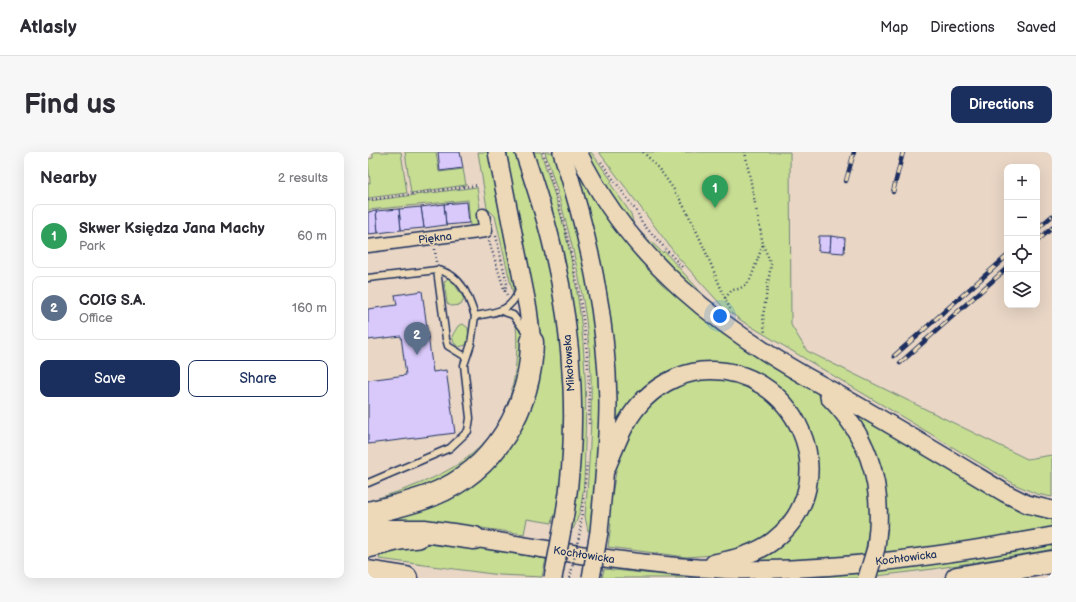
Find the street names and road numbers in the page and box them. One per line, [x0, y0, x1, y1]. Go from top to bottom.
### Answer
street label: Piękna [417, 229, 453, 247]
street label: Mikołowska [561, 334, 577, 392]
street label: Kochłowicka [552, 544, 616, 566]
street label: Kochłowicka [874, 548, 938, 568]

